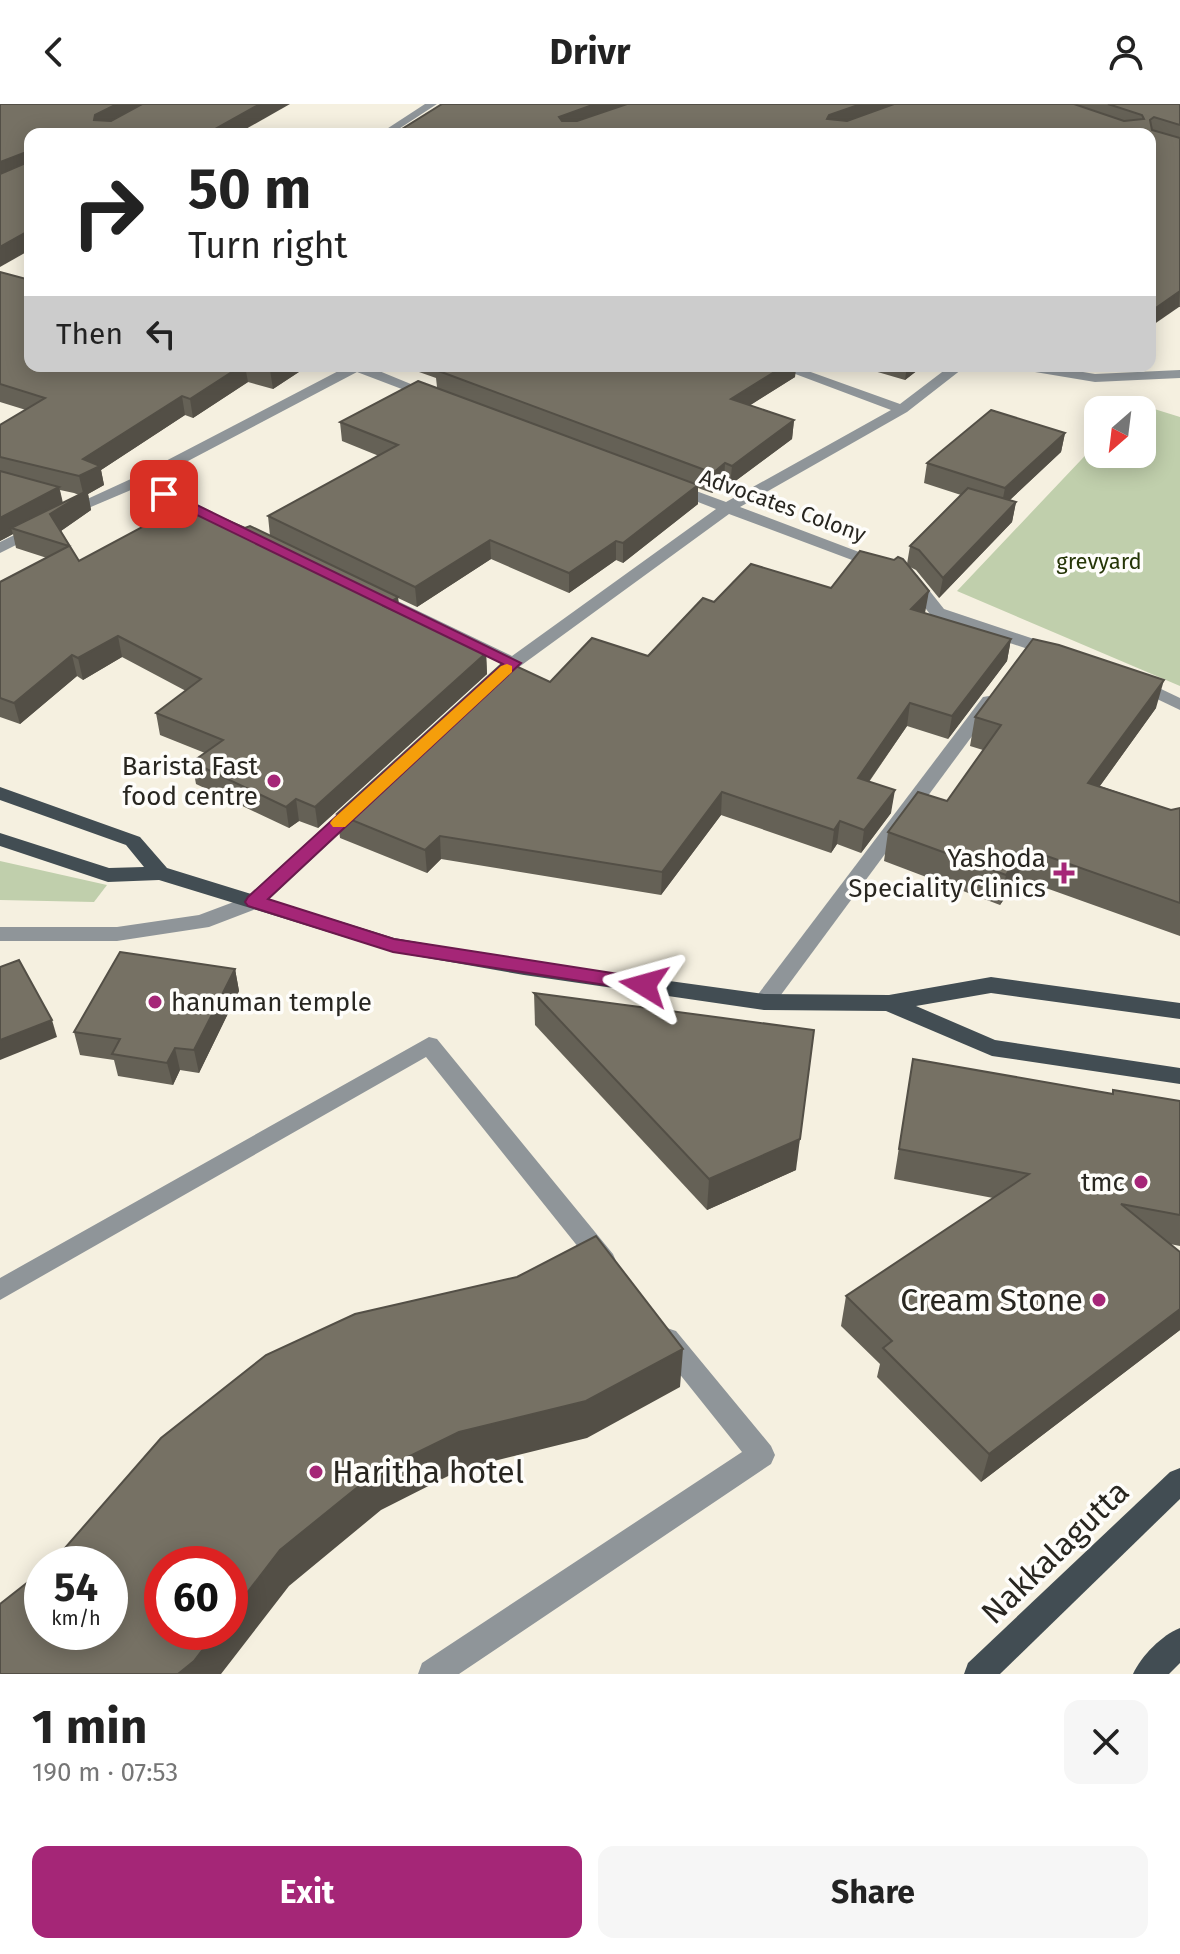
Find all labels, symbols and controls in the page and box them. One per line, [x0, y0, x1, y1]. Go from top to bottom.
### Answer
icon: back [32, 30, 76, 74]
text: Drivr [550, 30, 630, 74]
icon: person [1104, 30, 1148, 74]
text: 50 m [188, 156, 311, 223]
icon: right [56, 160, 160, 264]
text: Turn right [188, 224, 348, 268]
icon: left [139, 312, 183, 356]
text: Then [56, 316, 123, 352]
north arrow [1084, 396, 1156, 468]
map controls [1084, 396, 1156, 468]
pin [130, 460, 198, 528]
street label: Advocates Colony [696, 463, 870, 548]
icon: arrive [142, 472, 186, 516]
park label: grevyard [1056, 548, 1142, 575]
place label: Barista Fast food centre [122, 751, 259, 812]
marker: Barista Fast food centre [265, 772, 283, 790]
place label: Yashoda Speciality Clinics [848, 843, 1046, 904]
marker: Yashoda Speciality Clinics [1053, 862, 1075, 884]
position arrow [602, 943, 686, 1027]
place label: hanuman temple [171, 987, 372, 1018]
marker: hanuman temple [146, 993, 164, 1011]
place label: tmc [1081, 1167, 1125, 1198]
marker: tmc [1132, 1173, 1150, 1191]
place label: Cream Stone [900, 1281, 1083, 1319]
marker: Cream Stone [1090, 1291, 1108, 1309]
place label: Haritha hotel [332, 1453, 524, 1491]
marker: Haritha hotel [307, 1463, 325, 1481]
street label: Nakkalagutta [973, 1472, 1137, 1632]
speed limit sign: 60 [144, 1546, 248, 1650]
text: 54 [54, 1564, 98, 1612]
text: km/h [51, 1606, 101, 1630]
text: 1 min [32, 1698, 147, 1756]
button: close [1064, 1700, 1148, 1784]
text: 190 m · 07:53 [32, 1757, 178, 1788]
button: Exit [32, 1846, 582, 1938]
button: Share [598, 1846, 1148, 1938]

